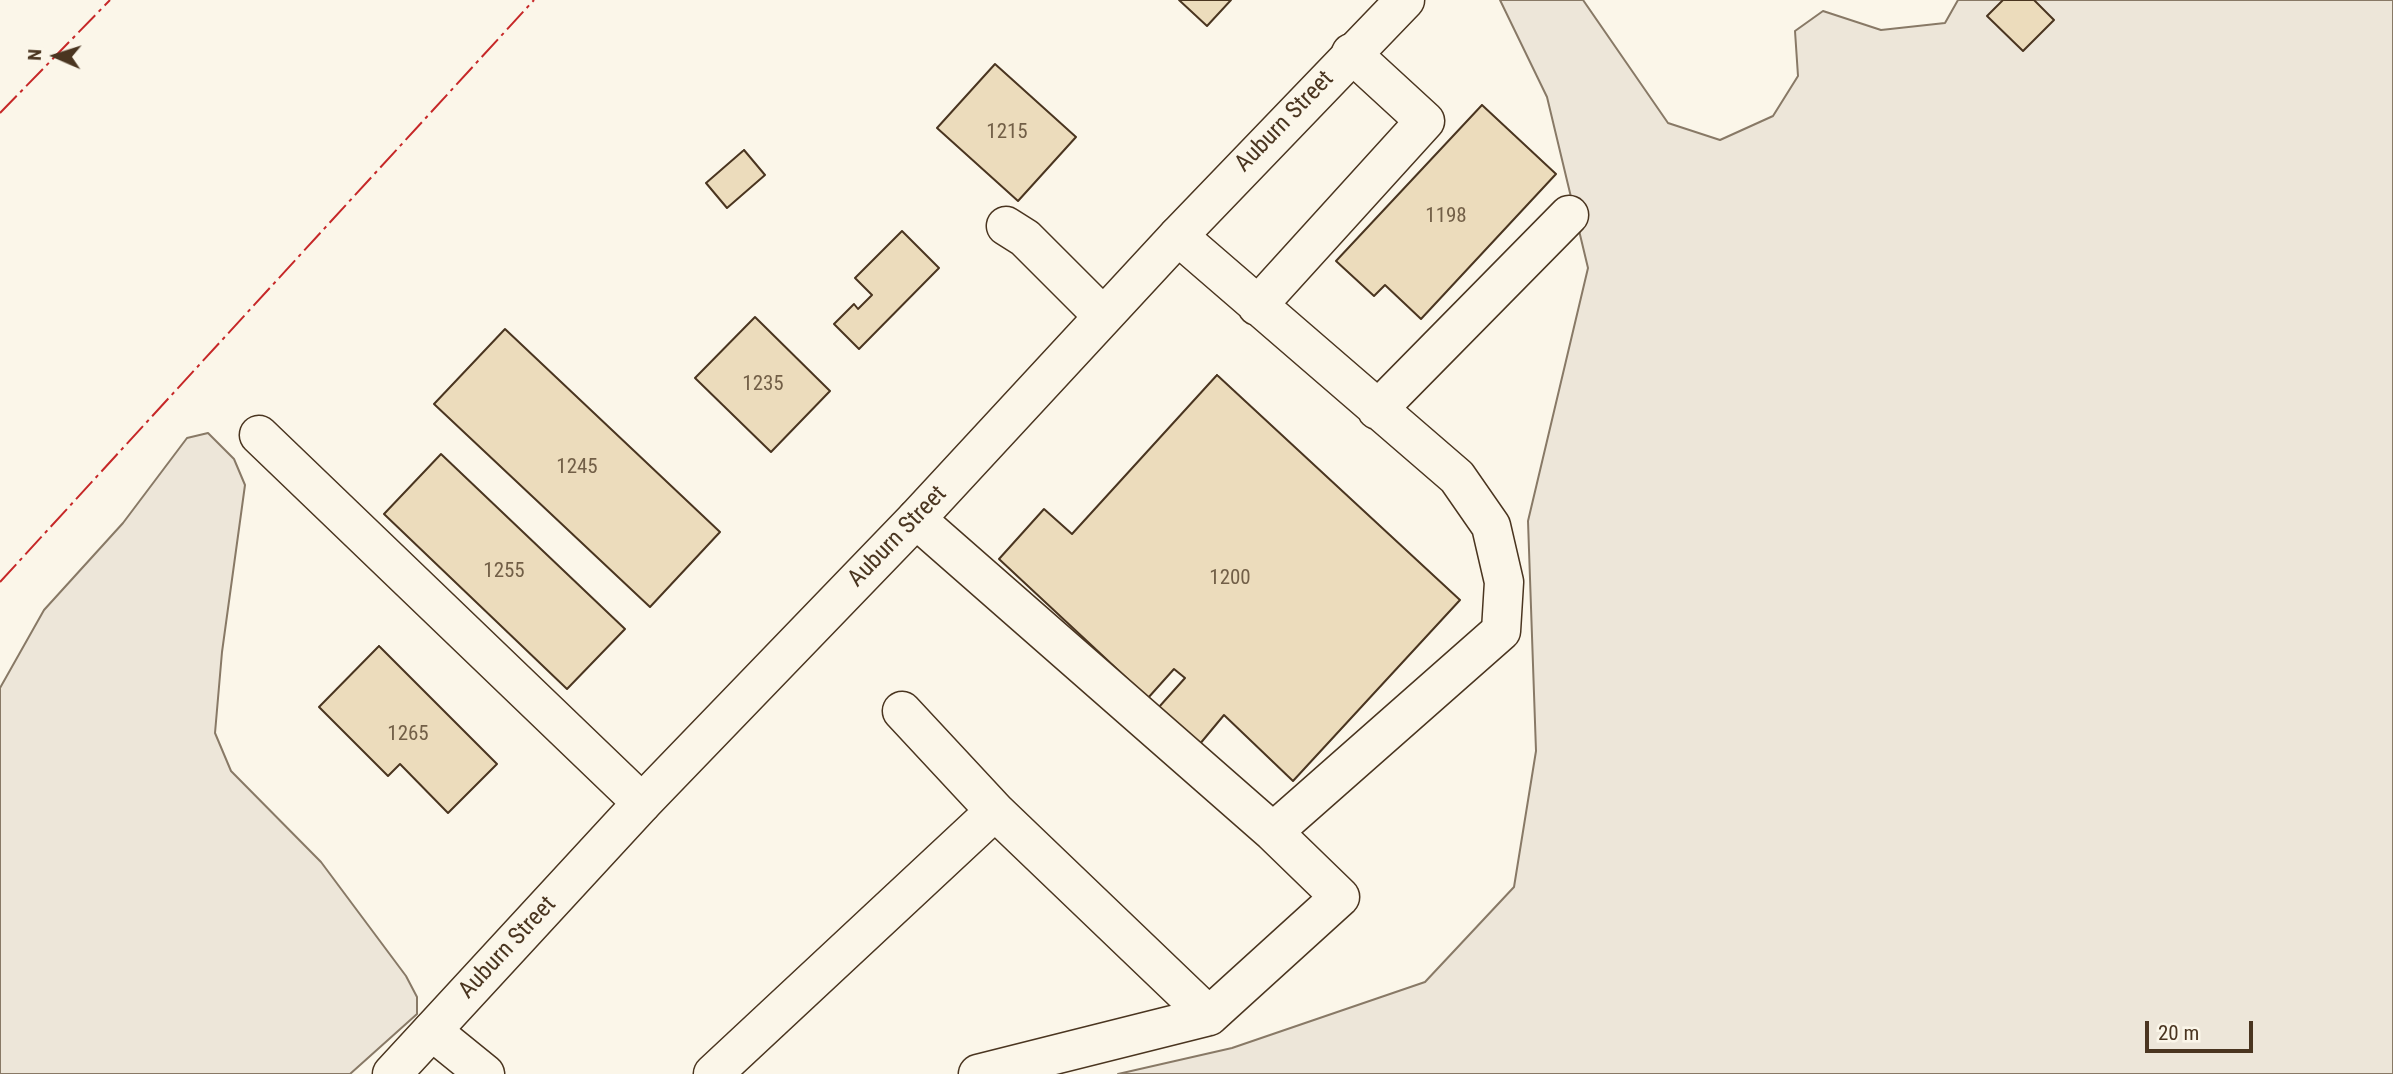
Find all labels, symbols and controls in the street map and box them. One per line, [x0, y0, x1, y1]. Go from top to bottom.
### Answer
north arrow [21, 21, 91, 91]
text: N [23, 48, 46, 61]
street label: Auburn Street [1230, 65, 1340, 179]
house number: 1215 [986, 120, 1028, 146]
house number: 1198 [1425, 204, 1467, 230]
house number: 1235 [742, 372, 784, 398]
house number: 1245 [556, 455, 598, 481]
street label: Auburn Street [843, 480, 953, 594]
house number: 1255 [483, 559, 525, 585]
house number: 1200 [1209, 566, 1251, 592]
house number: 1265 [387, 722, 429, 748]
street label: Auburn Street [453, 891, 563, 1005]
scale bar [2148, 1007, 2256, 1052]
text: 20 m [2158, 1021, 2199, 1045]

